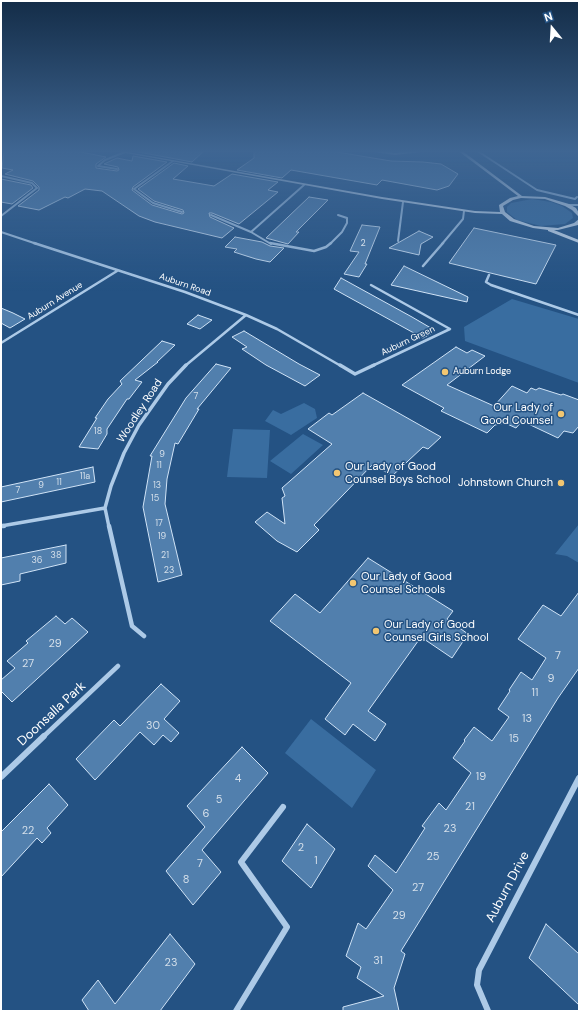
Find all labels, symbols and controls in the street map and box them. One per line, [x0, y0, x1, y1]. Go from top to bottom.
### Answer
north arrow [532, 8, 572, 48]
text: N [542, 9, 554, 24]
house number: 2 [360, 239, 366, 249]
street label: Auburn Road [158, 271, 212, 299]
street label: Auburn Avenue [25, 280, 85, 322]
street label: Auburn Green [379, 324, 437, 358]
marker: Auburn Lodge [440, 367, 450, 377]
place label: Auburn Lodge [453, 367, 511, 377]
street label: Woodley Road [115, 377, 165, 445]
house number: 7 [194, 392, 198, 402]
place label: Our Lady of Good Counsel [481, 401, 553, 427]
marker: Our Lady of Good Counsel [556, 409, 566, 419]
house number: 18 [94, 427, 102, 437]
house number: 9 [159, 450, 165, 460]
place label: Our Lady of Good Counsel Boys School [345, 460, 451, 486]
house number: 11 [156, 461, 162, 471]
marker: Our Lady of Good Counsel Boys School [332, 468, 342, 478]
house number: 11a [80, 472, 90, 482]
place label: Johnstown Church [458, 476, 553, 490]
house number: 11 [56, 478, 62, 488]
marker: Johnstown Church [556, 478, 566, 488]
house number: 9 [38, 481, 44, 491]
house number: 13 [153, 481, 161, 491]
house number: 7 [16, 486, 20, 496]
house number: 15 [151, 494, 159, 504]
house number: 17 [155, 519, 163, 529]
house number: 19 [158, 532, 166, 542]
house number: 38 [51, 551, 61, 561]
house number: 21 [161, 551, 169, 561]
house number: 36 [32, 556, 42, 566]
house number: 23 [164, 566, 174, 576]
place label: Our Lady of Good Counsel Schools [361, 570, 452, 596]
marker: Our Lady of Good Counsel Schools [348, 578, 358, 588]
place label: Our Lady of Good Counsel Girls School [384, 618, 489, 644]
marker: Our Lady of Good Counsel Girls School [371, 626, 381, 636]
house number: 29 [48, 637, 62, 651]
house number: 7 [555, 649, 561, 663]
house number: 27 [22, 657, 34, 671]
house number: 9 [548, 672, 554, 686]
street label: Doonsalla Park [15, 678, 89, 750]
house number: 11 [532, 686, 538, 700]
house number: 13 [522, 712, 532, 726]
house number: 30 [146, 719, 160, 733]
house number: 15 [509, 732, 519, 746]
house number: 19 [476, 770, 486, 784]
house number: 4 [235, 772, 241, 786]
house number: 5 [216, 793, 222, 807]
house number: 21 [465, 800, 475, 814]
house number: 6 [203, 807, 209, 821]
house number: 23 [444, 822, 456, 836]
house number: 22 [22, 824, 34, 838]
house number: 2 [298, 841, 304, 855]
street label: Auburn Drive [483, 849, 533, 925]
house number: 25 [426, 850, 440, 864]
house number: 1 [314, 854, 318, 868]
house number: 7 [197, 857, 203, 871]
house number: 8 [183, 873, 189, 887]
house number: 27 [412, 881, 424, 895]
house number: 29 [392, 909, 406, 923]
house number: 31 [373, 954, 383, 968]
house number: 23 [165, 956, 177, 970]

